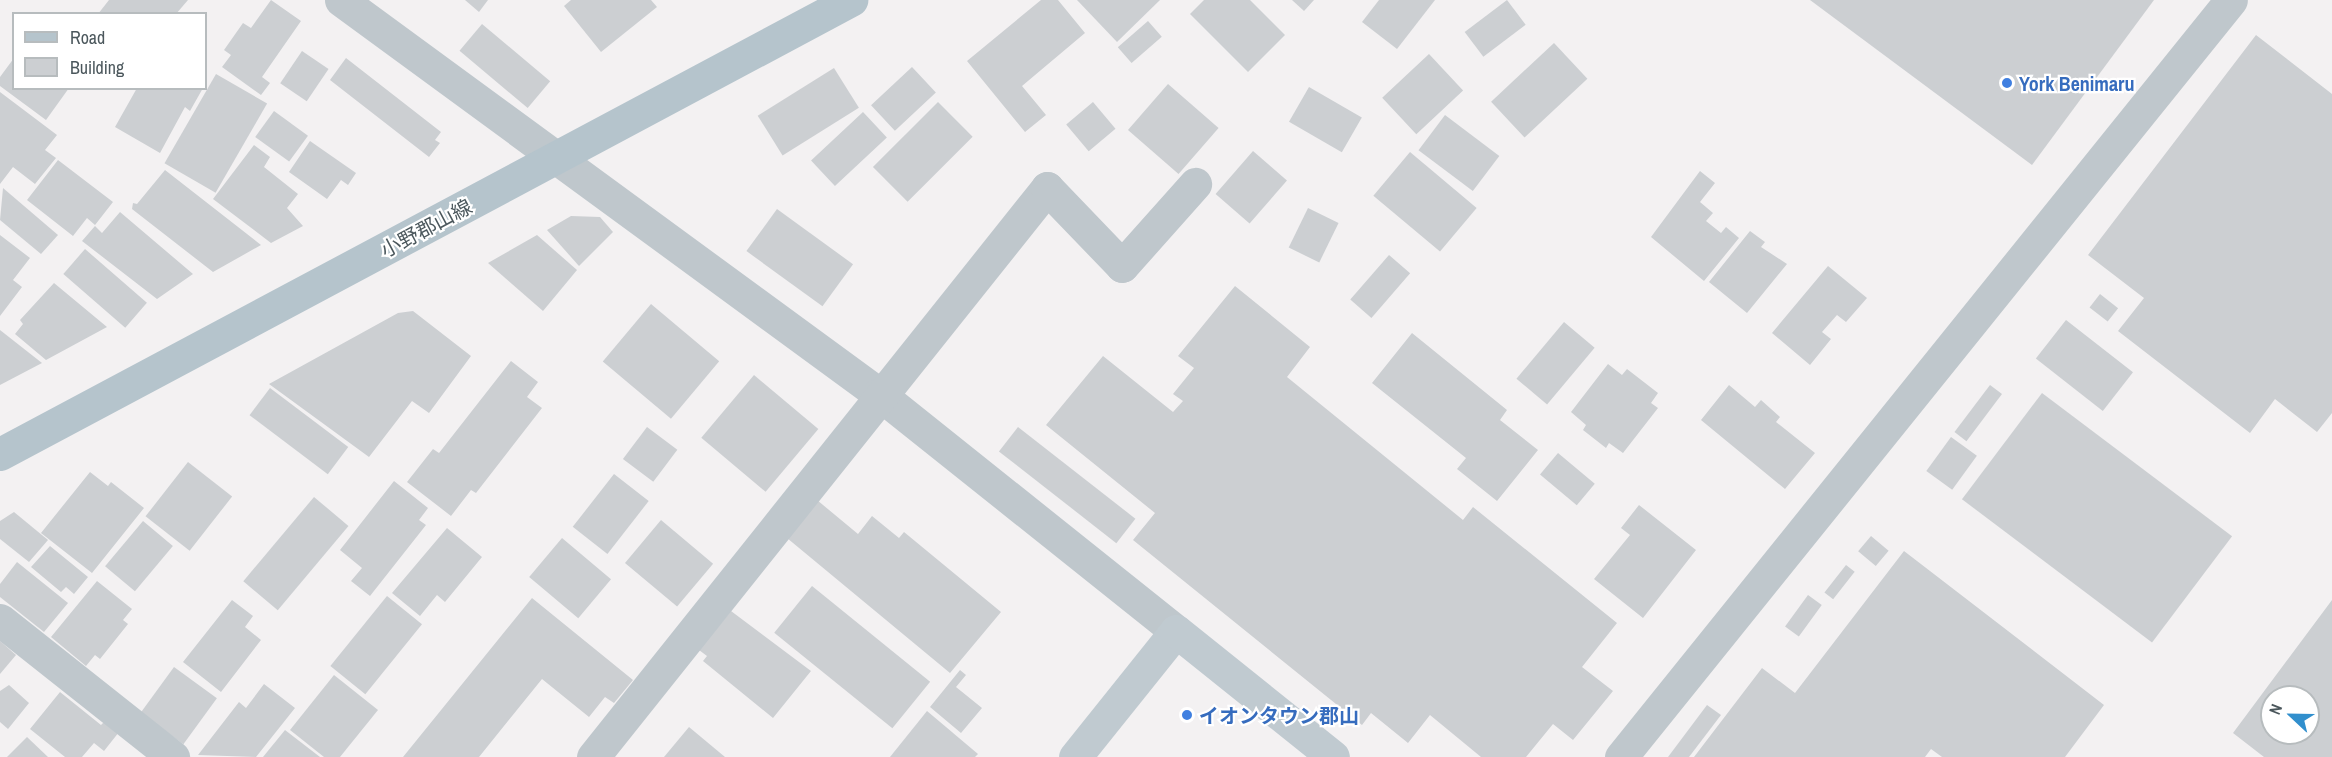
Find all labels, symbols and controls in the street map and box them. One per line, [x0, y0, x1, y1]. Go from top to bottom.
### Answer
legend [12, 12, 207, 90]
text: Road [70, 25, 105, 50]
text: Building [70, 55, 124, 80]
place label: York Benimaru [2019, 71, 2134, 95]
marker: York Benimaru [2000, 76, 2014, 90]
street label: 小野郡山線 [376, 194, 476, 262]
north arrow [2260, 685, 2320, 745]
text: N [2263, 700, 2287, 718]
place label: イオンタウン郡山 [1199, 703, 1359, 727]
marker: イオンタウン郡山 [1180, 708, 1194, 722]

